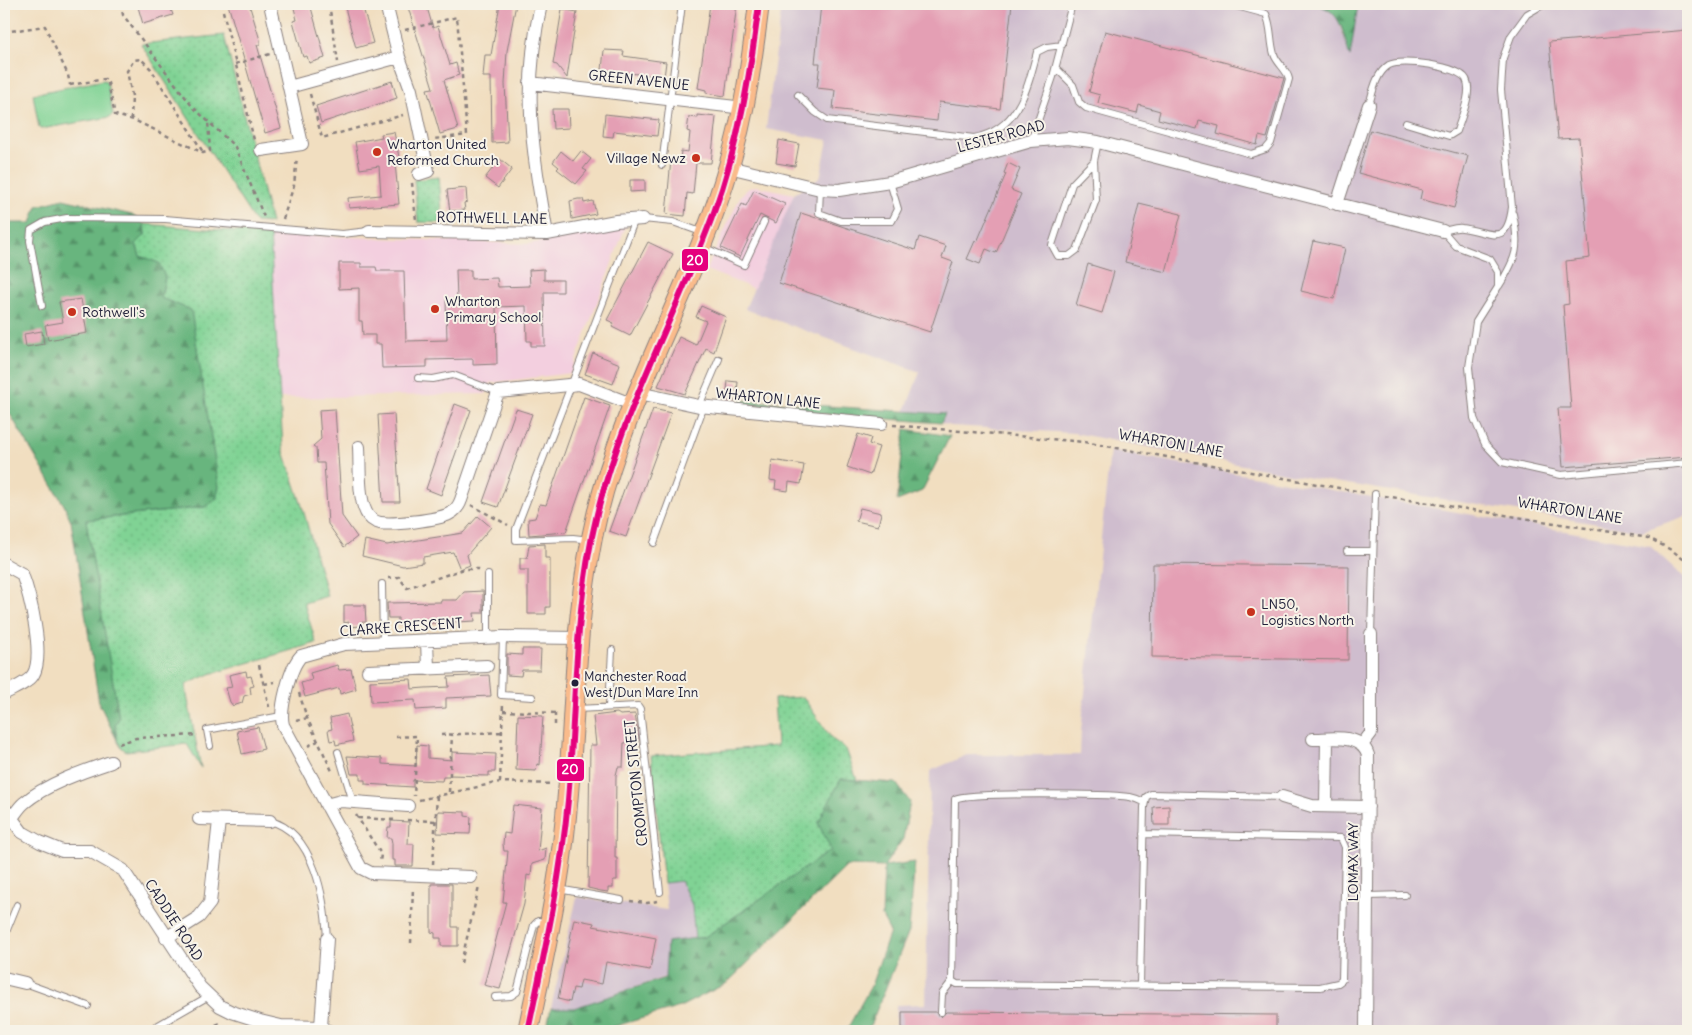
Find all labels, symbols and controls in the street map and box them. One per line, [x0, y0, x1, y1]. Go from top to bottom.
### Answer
street label: GREEN AVENUE [588, 66, 690, 94]
street label: LESTER ROAD [955, 116, 1047, 156]
place label: Wharton United Reformed Church [387, 135, 499, 169]
marker: Wharton United Reformed Church [371, 146, 383, 158]
place label: Village Newz [606, 149, 686, 167]
marker: Village Newz [690, 152, 702, 164]
street label: ROTHWELL LANE [437, 208, 547, 228]
line badge: 20 [681, 248, 709, 272]
text: 20 [687, 251, 703, 269]
place label: Wharton Primary School [445, 292, 541, 326]
place label: Rothwell's [82, 303, 145, 321]
marker: Wharton Primary School [429, 303, 441, 315]
marker: Rothwell's [66, 306, 78, 318]
street label: WHARTON LANE [715, 384, 821, 412]
street label: WHARTON LANE [1117, 425, 1225, 461]
street label: WHARTON LANE [1516, 493, 1624, 527]
place label: LN50, Logistics North [1261, 595, 1354, 629]
marker: LN50, Logistics North [1245, 606, 1257, 618]
street label: CLARKE CRESCENT [339, 614, 463, 640]
place label: Manchester Road West/Dun Mare Inn [584, 668, 699, 701]
marker: Manchester Road West/Dun Mare Inn [570, 678, 580, 688]
street label: CROMPTON STREET [620, 719, 652, 847]
line badge: 20 [556, 758, 585, 782]
text: 20 [562, 760, 578, 778]
street label: LOMAX WAY [1344, 822, 1362, 901]
street label: CADDIE ROAD [141, 876, 207, 964]

